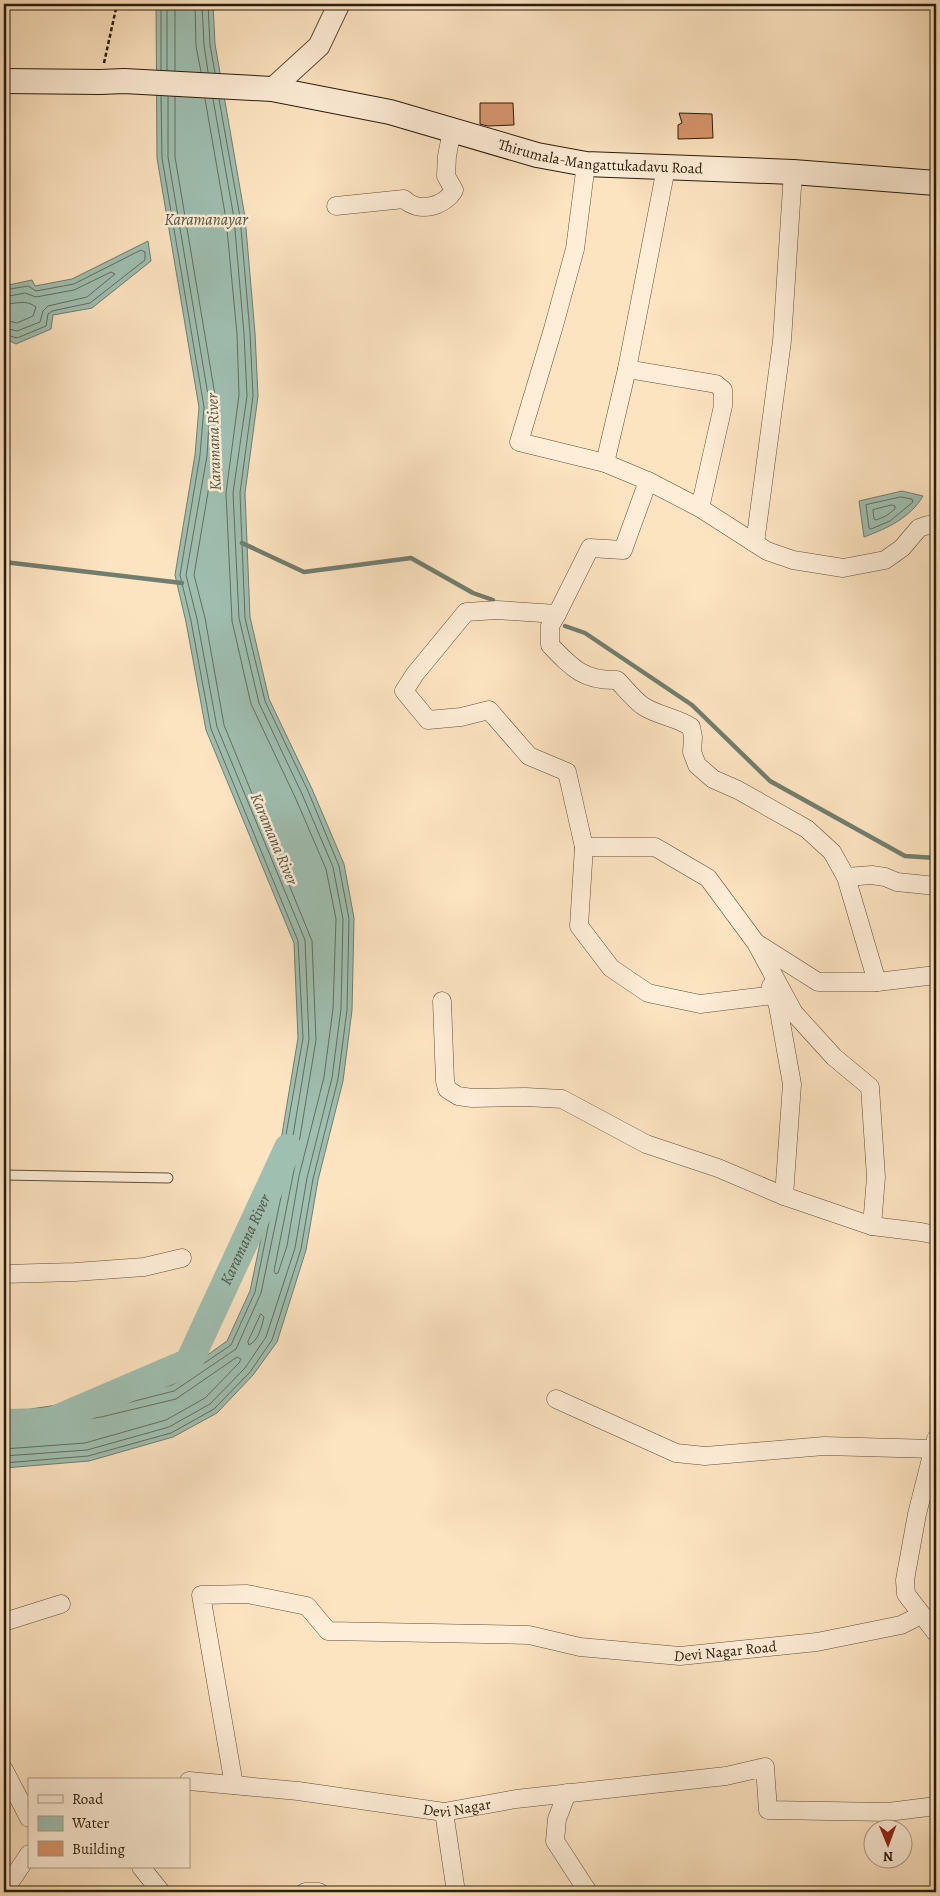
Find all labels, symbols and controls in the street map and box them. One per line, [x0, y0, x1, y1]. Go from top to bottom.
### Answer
street label: Thirumala-Mangattukadavu Road [496, 134, 704, 179]
water label: Karamanayar [164, 209, 248, 231]
water label: Karamana River [201, 392, 227, 491]
water label: Karamana River [245, 790, 303, 889]
water label: Karamana River [215, 1190, 276, 1289]
street label: Devi Nagar Road [673, 1636, 778, 1666]
legend [28, 1778, 190, 1868]
text: Road [72, 1789, 104, 1809]
street label: Devi Nagar [421, 1794, 493, 1822]
text: Water [71, 1813, 109, 1833]
north arrow [862, 1818, 912, 1868]
text: Building [72, 1839, 125, 1859]
text: N [883, 1847, 893, 1866]

